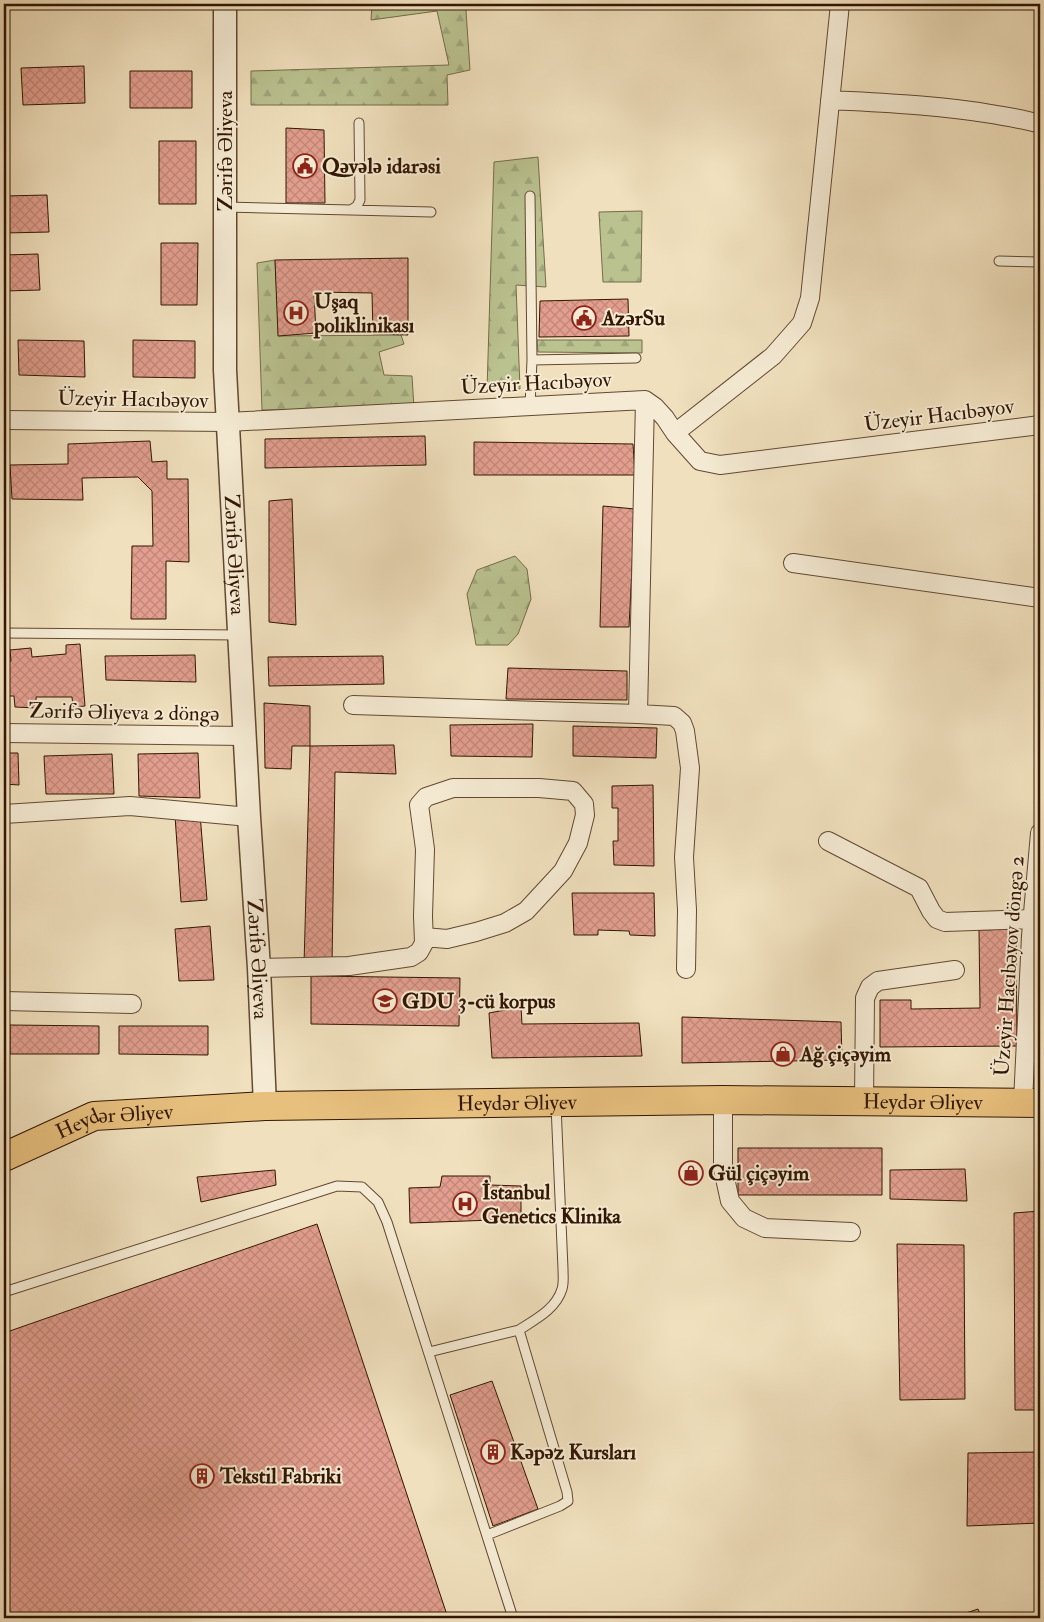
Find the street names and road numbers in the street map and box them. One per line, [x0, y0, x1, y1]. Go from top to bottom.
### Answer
street label: Zərifə Əliyeva [212, 90, 239, 211]
street label: Üzeyir Hacıbəyov [460, 366, 613, 401]
street label: Üzeyir Hacıbəyov [57, 385, 210, 414]
street label: Üzeyir Hacıbəyov [863, 393, 1016, 438]
street label: Zərifə Əliyeva [218, 494, 251, 616]
street label: Zərifə Əliyeva 2 döngə [28, 697, 220, 728]
street label: Üzeyir Hacıbəyov döngə 2 [988, 855, 1031, 1077]
street label: Zərifə Əliyeva [240, 898, 274, 1020]
street label: Heydər Əliyev [863, 1088, 984, 1116]
street label: Heydər Əliyev [457, 1089, 578, 1117]
street label: Heydər Əliyev [52, 1098, 175, 1146]

